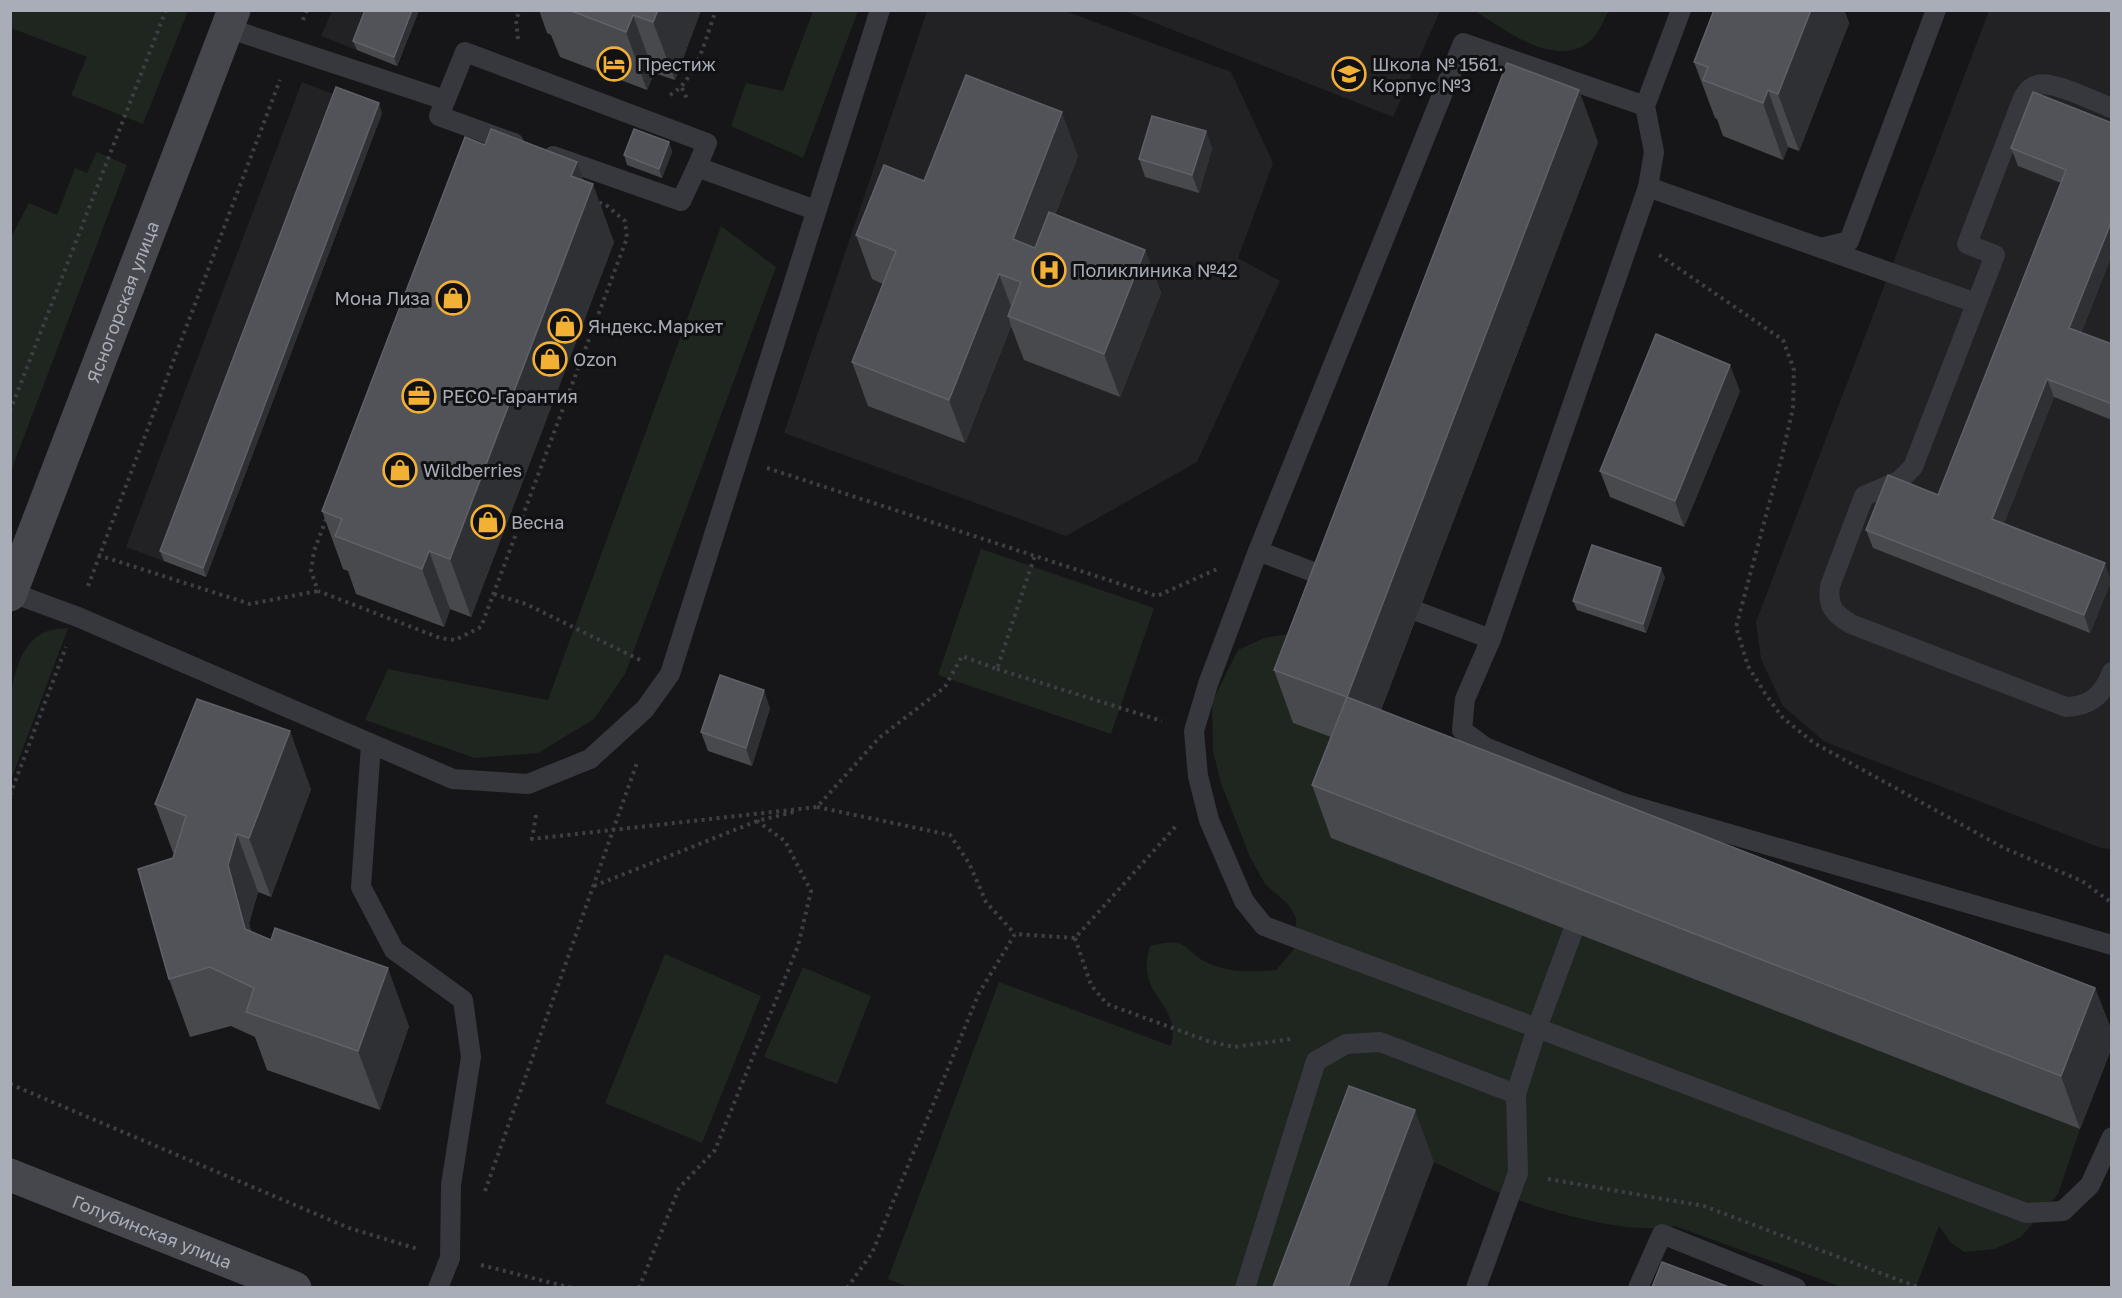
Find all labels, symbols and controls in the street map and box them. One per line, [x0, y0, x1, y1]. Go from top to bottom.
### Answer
hotel icon: Престиж [596, 46, 632, 82]
place label: Престиж [637, 53, 716, 75]
place label: Школа № 1561. Корпус №3 [1372, 53, 1504, 96]
school or university icon: Школа № 1561. Корпус №3 [1331, 56, 1367, 92]
street label: Ясногорская улица [81, 218, 163, 386]
hospital icon: Поликлиника №42 [1031, 252, 1067, 288]
place label: Поликлиника №42 [1072, 259, 1238, 281]
shop icon: Мона Лиза [435, 280, 471, 316]
place label: Мона Лиза [335, 287, 430, 309]
shop icon: Яндекс.Маркет [547, 308, 583, 344]
place label: Яндекс.Маркет [588, 315, 723, 337]
shop icon: Ozon [532, 341, 568, 377]
place label: Ozon [573, 348, 617, 370]
office icon: РЕСО-Гарантия [401, 378, 437, 414]
place label: РЕСО-Гарантия [442, 385, 578, 407]
shop icon: Wildberries [382, 452, 418, 488]
place label: Wildberries [423, 459, 522, 481]
shop icon: Весна [470, 504, 506, 540]
place label: Весна [511, 511, 564, 533]
street label: Голубинская улица [69, 1190, 235, 1273]

